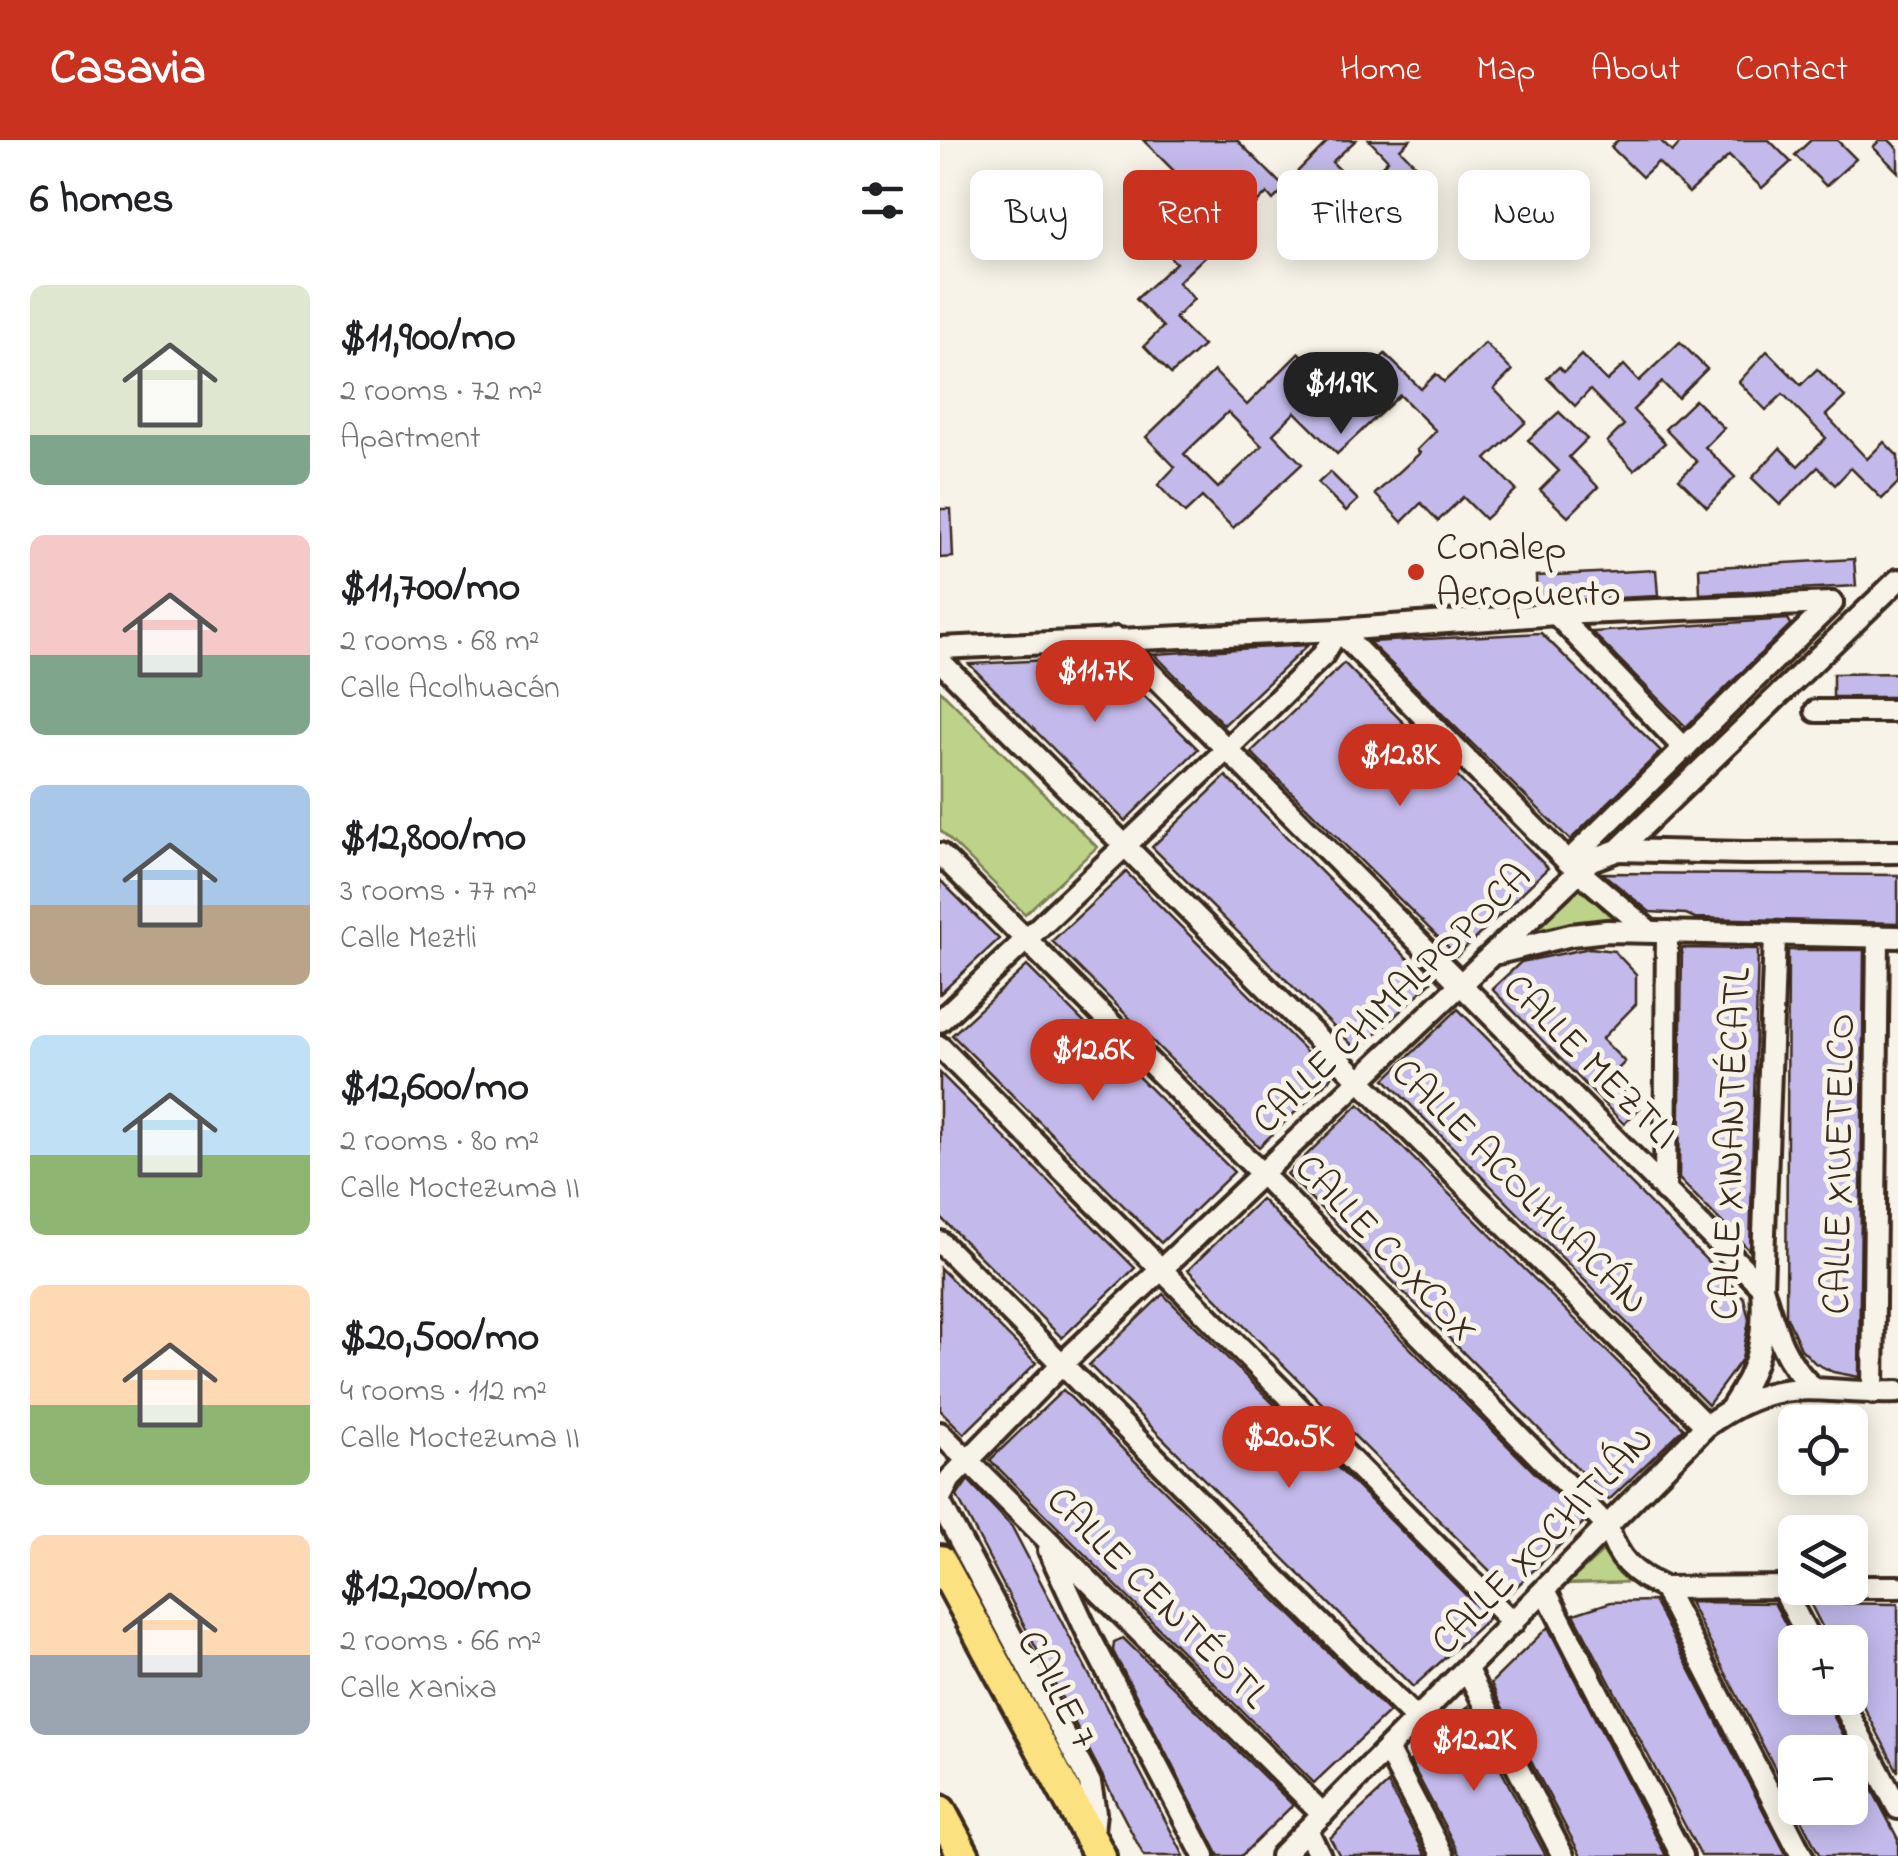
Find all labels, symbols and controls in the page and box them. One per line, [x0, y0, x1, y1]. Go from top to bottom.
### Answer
text: Casavia [50, 35, 206, 105]
text: Home [1340, 45, 1421, 96]
text: Map [1476, 45, 1535, 96]
text: About [1590, 45, 1680, 96]
text: Contact [1735, 45, 1848, 96]
text: 6 homes [30, 170, 174, 231]
chip: Buy [970, 170, 1103, 260]
chip: Rent [1123, 170, 1257, 260]
chip: Filters [1277, 170, 1438, 260]
chip: New [1458, 170, 1590, 260]
icon: filters [855, 173, 910, 228]
text: $11,900/mo [340, 308, 516, 369]
icon: home [110, 325, 230, 445]
pin: $11.9K [1260, 352, 1422, 437]
text: $11.9K [1305, 361, 1377, 408]
text: 2 rooms · 72 m² [340, 369, 542, 416]
text: Apartment [340, 416, 481, 463]
place label: Conalep Aeropuerto [1436, 520, 1621, 625]
text: $11,700/mo [340, 558, 520, 619]
marker: Conalep Aeropuerto [1405, 561, 1427, 583]
icon: home [110, 575, 230, 695]
text: 2 rooms · 68 m² [340, 619, 539, 666]
pin: $11.7K [1014, 640, 1176, 725]
text: $11.7K [1058, 649, 1132, 696]
text: Calle Acolhuacán [340, 666, 560, 713]
pin: $12.8K [1319, 724, 1481, 809]
text: $12.8K [1360, 733, 1440, 780]
text: $12,800/mo [340, 808, 526, 869]
icon: home [110, 825, 230, 945]
street label: CALLE CHIMALPOPOCA [1240, 850, 1546, 1150]
text: 3 rooms · 77 m² [340, 869, 537, 916]
text: Calle Meztli [340, 916, 477, 963]
street label: CALLE MEZTLI [1487, 961, 1691, 1165]
street label: CALLE XINANTÉCATL [1697, 966, 1769, 1321]
street label: CALLE XIUETELCO [1809, 1013, 1873, 1315]
pin: $12.6K [1012, 1019, 1174, 1104]
text: $12.6K [1052, 1028, 1134, 1075]
street label: CALLE ACOLHUACÁN [1376, 1046, 1660, 1330]
text: $12,600/mo [340, 1058, 529, 1119]
icon: home [110, 1075, 230, 1195]
text: 2 rooms · 80 m² [340, 1119, 539, 1166]
street label: CALLE COXCOX [1279, 1142, 1491, 1358]
text: Calle Moctezuma II [340, 1166, 580, 1213]
text: $20,500/mo [340, 1308, 539, 1369]
icon: home [110, 1325, 230, 1445]
text: 4 rooms · 112 m² [340, 1369, 547, 1416]
map controls [1778, 1405, 1868, 1825]
button: locate [1778, 1405, 1868, 1495]
pin: $20.5K [1208, 1406, 1370, 1491]
street label: CALLE XOCHITLÁN [1418, 1413, 1670, 1671]
text: $20.5K [1244, 1415, 1334, 1462]
text: Calle Moctezuma II [340, 1416, 580, 1463]
street label: CALLE CENTÉOTL [1031, 1474, 1281, 1724]
button: layers [1778, 1515, 1868, 1605]
text: $12,200/mo [340, 1558, 531, 1619]
icon: home [110, 1575, 230, 1695]
text: 2 rooms · 66 m² [340, 1619, 542, 1666]
street label: CALLE 7 [999, 1620, 1111, 1760]
button: + [1778, 1625, 1868, 1715]
text: Calle Xanixa [340, 1666, 497, 1713]
pin: $12.2K [1393, 1709, 1555, 1794]
text: $12.2K [1432, 1718, 1516, 1765]
button: − [1778, 1735, 1868, 1825]

